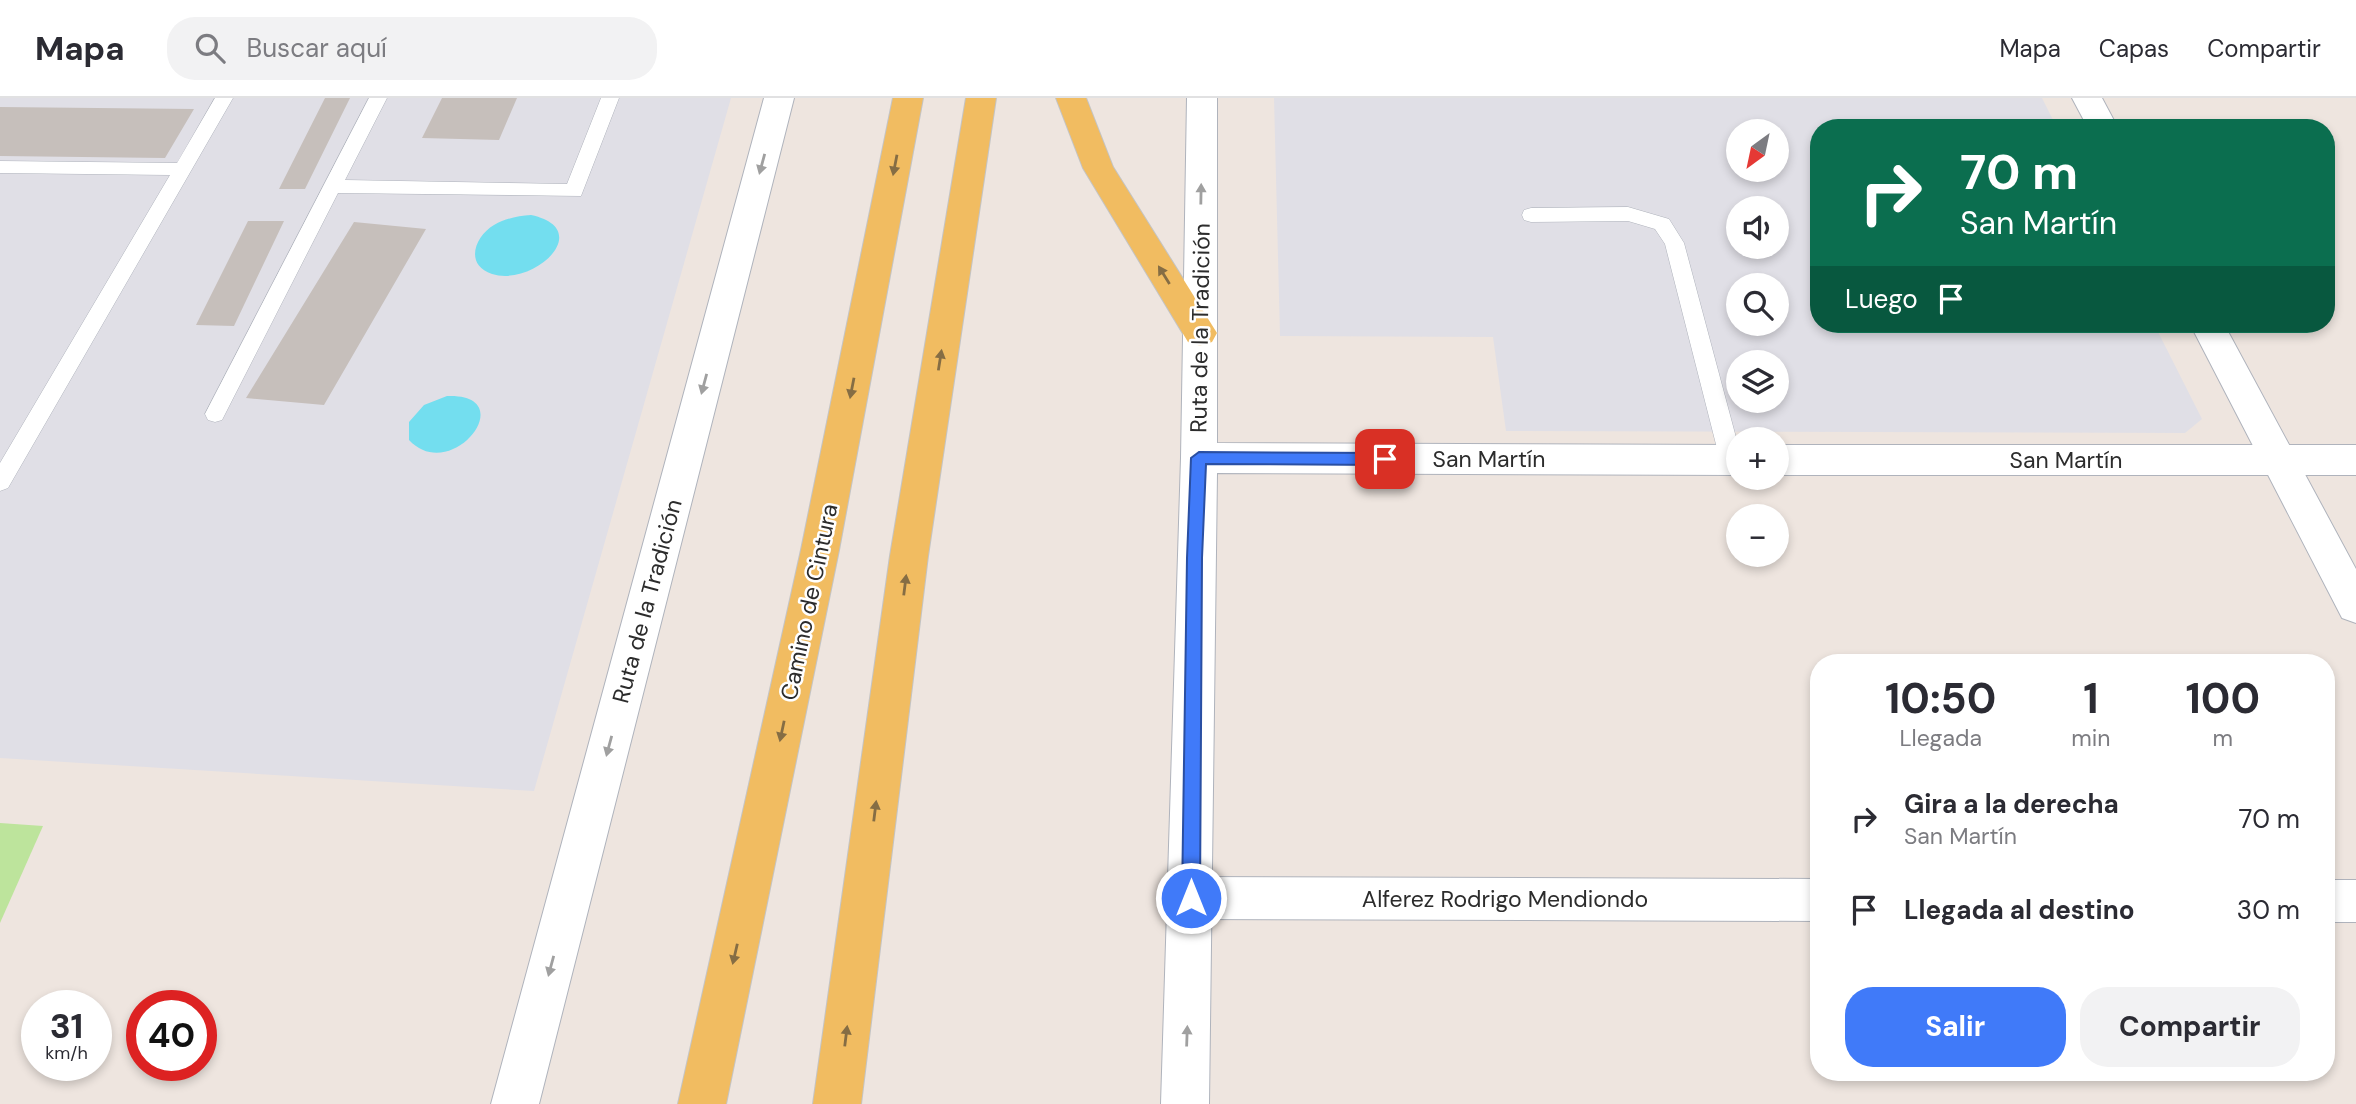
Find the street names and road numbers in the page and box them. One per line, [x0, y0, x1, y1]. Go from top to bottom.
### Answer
street label: Ruta de la Tradición [1183, 223, 1217, 433]
street label: San Martín [1433, 444, 1545, 474]
street label: San Martín [2010, 445, 2122, 475]
street label: Ruta de la Tradición [605, 496, 689, 706]
street label: Camino de Cintura [774, 501, 844, 703]
street label: Alferez Rodrigo Mendiondo [1362, 884, 1648, 914]

